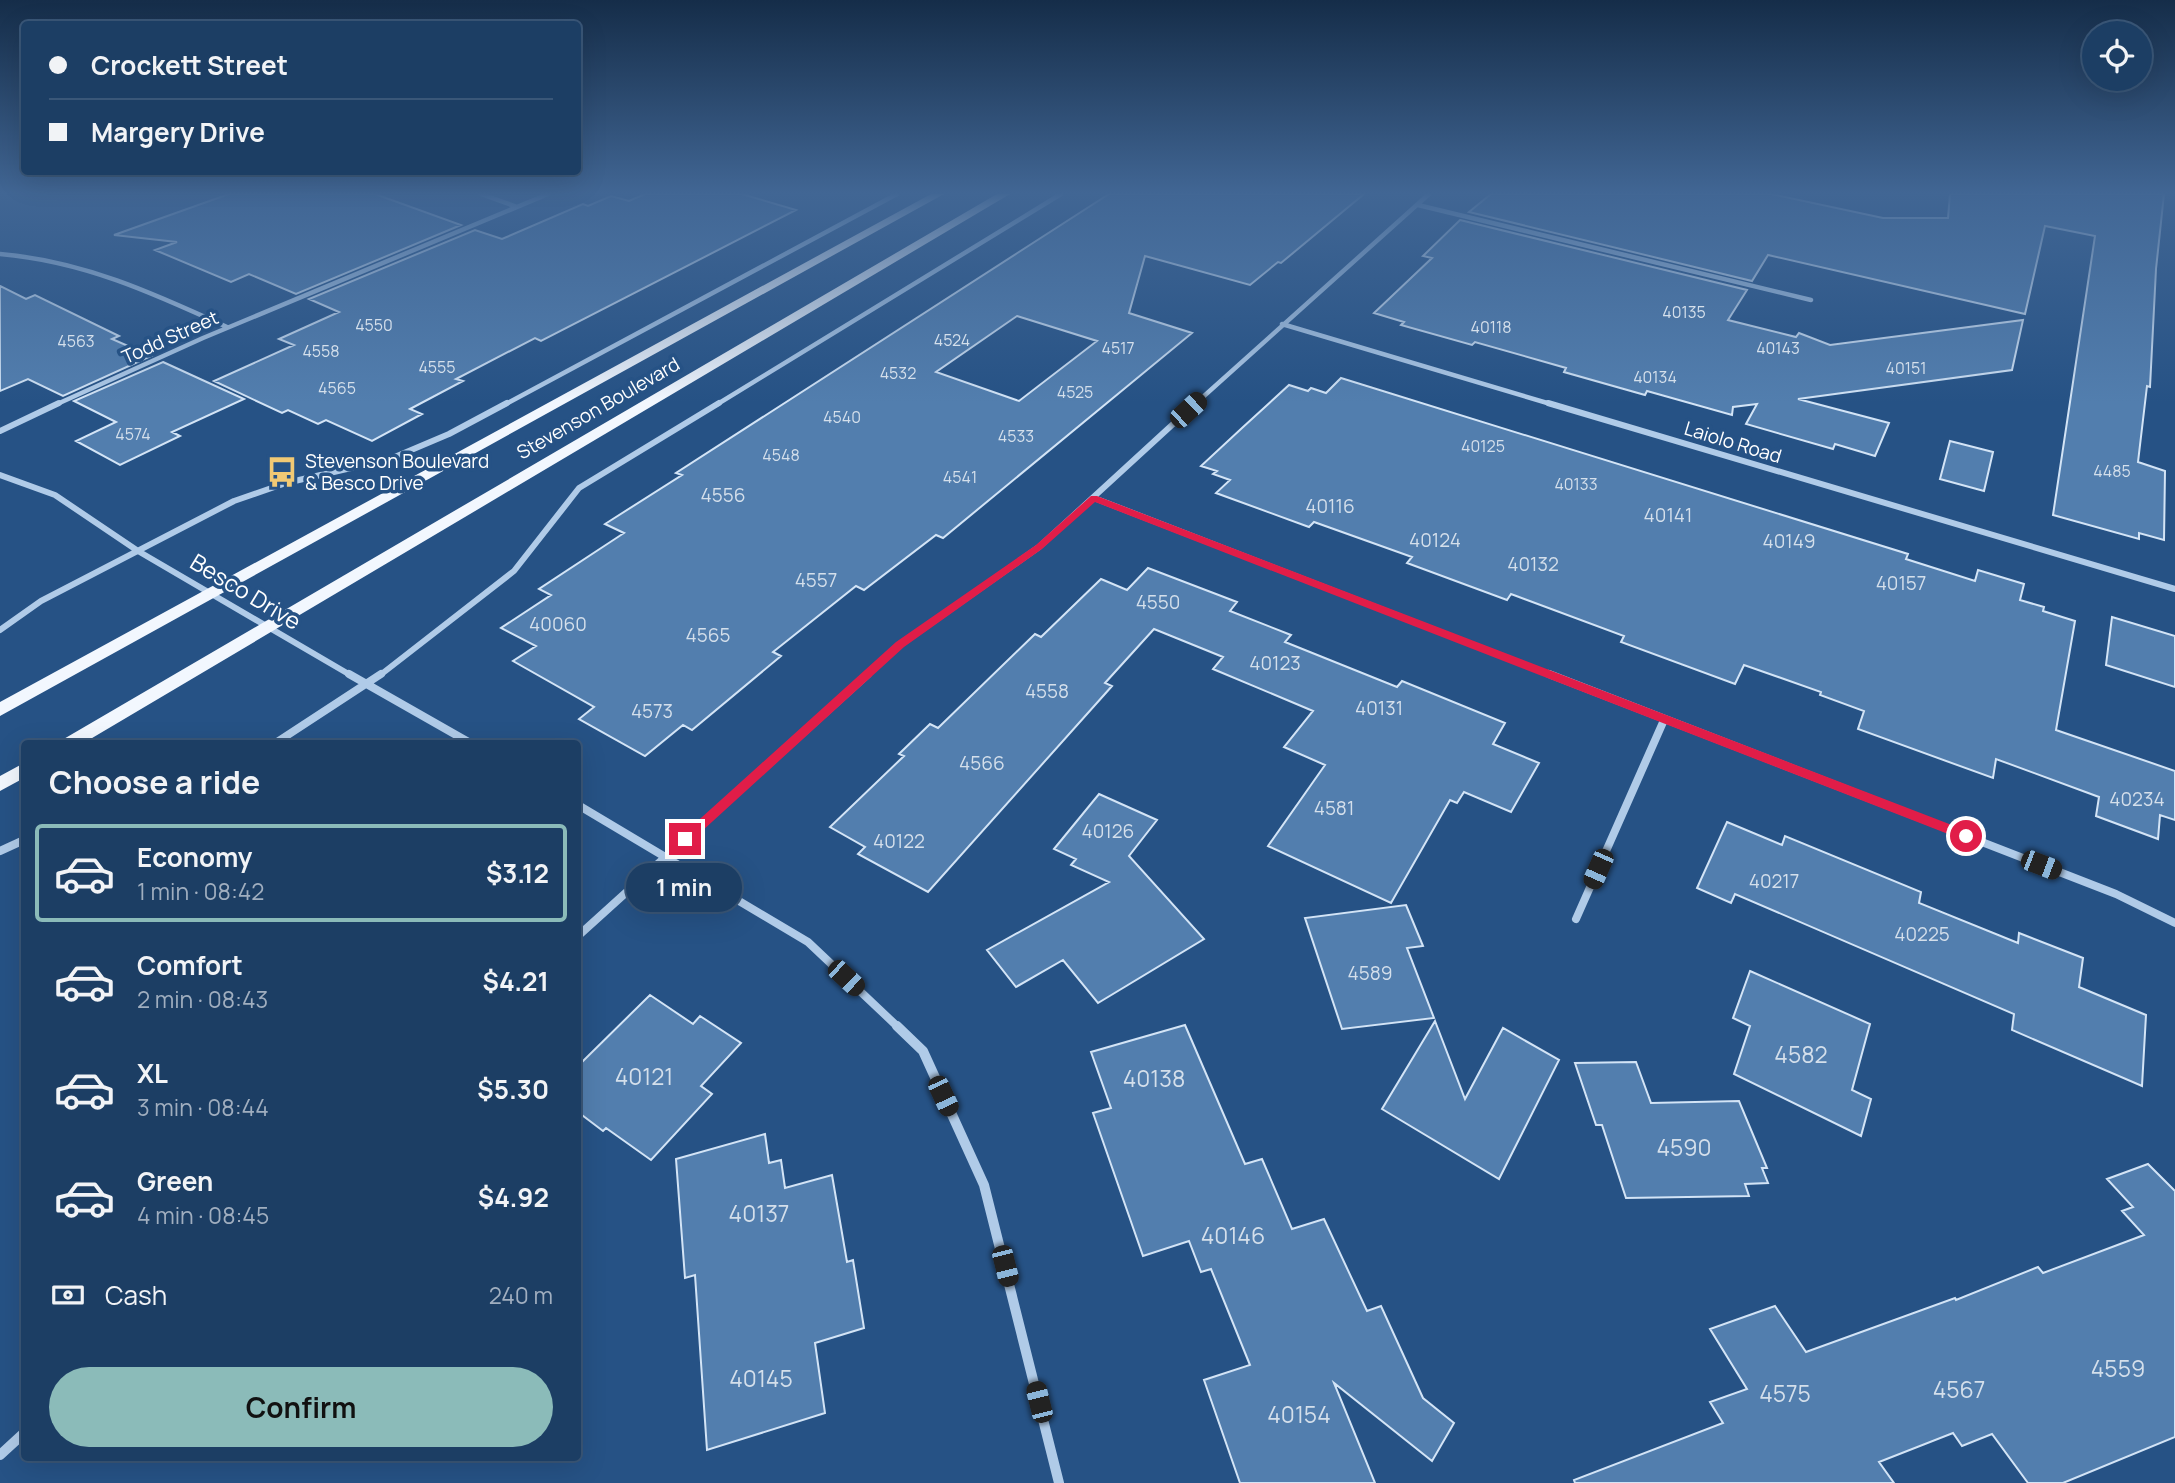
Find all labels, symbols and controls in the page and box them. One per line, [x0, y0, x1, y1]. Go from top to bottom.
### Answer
map controls [2082, 21, 2152, 91]
button: locate [2082, 21, 2152, 91]
text: Crockett Street [91, 47, 288, 83]
text: Margery Drive [91, 114, 265, 150]
house number: 40135 [1662, 301, 1706, 323]
street label: Todd Street [118, 304, 222, 370]
house number: 4550 [355, 314, 393, 336]
house number: 40118 [1471, 316, 1511, 338]
house number: 4524 [934, 329, 970, 351]
house number: 4563 [57, 330, 95, 352]
house number: 4517 [1102, 337, 1134, 359]
house number: 40143 [1756, 337, 1800, 359]
house number: 4558 [302, 340, 340, 362]
street label: Stevenson Boulevard [512, 351, 684, 465]
house number: 4555 [418, 356, 456, 378]
house number: 40151 [1886, 357, 1926, 379]
house number: 4532 [880, 362, 916, 384]
house number: 40134 [1633, 366, 1677, 388]
house number: 4565 [318, 377, 356, 399]
house number: 4525 [1057, 381, 1093, 403]
car [1166, 388, 1211, 432]
house number: 4540 [823, 406, 861, 428]
street label: Laiolo Road [1681, 415, 1785, 469]
house number: 4574 [115, 423, 151, 445]
house number: 4533 [998, 425, 1034, 447]
house number: 40125 [1461, 435, 1505, 457]
house number: 4548 [762, 444, 800, 466]
place label: Stevenson Boulevard & Besco Drive [305, 448, 489, 496]
bus stop icon: Stevenson Boulevard & Besco Drive [265, 455, 299, 489]
house number: 4485 [2093, 460, 2131, 482]
house number: 4541 [943, 466, 977, 488]
house number: 40133 [1554, 473, 1598, 495]
house number: 4556 [701, 482, 745, 508]
house number: 40116 [1305, 493, 1355, 519]
house number: 40141 [1644, 502, 1692, 528]
house number: 40124 [1409, 527, 1461, 553]
house number: 40149 [1762, 528, 1816, 554]
street label: Besco Drive [185, 545, 307, 637]
house number: 40132 [1507, 551, 1559, 577]
house number: 4557 [795, 567, 837, 593]
house number: 40157 [1876, 570, 1926, 596]
house number: 4550 [1136, 589, 1180, 615]
house number: 40060 [529, 611, 587, 637]
house number: 4565 [686, 622, 730, 648]
house number: 40123 [1249, 650, 1301, 676]
house number: 4558 [1025, 678, 1069, 704]
house number: 40131 [1355, 695, 1403, 721]
house number: 4573 [631, 698, 673, 724]
house number: 4566 [959, 750, 1005, 776]
text: Choose a ride [49, 760, 260, 804]
house number: 40234 [2109, 786, 2165, 812]
house number: 4581 [1314, 795, 1354, 821]
house number: 40126 [1082, 818, 1134, 844]
route start [1950, 820, 1982, 852]
route end [669, 823, 701, 855]
house number: 40122 [873, 828, 925, 854]
text: Economy [137, 839, 252, 875]
icon: car [53, 842, 116, 905]
car [1580, 846, 1617, 892]
car [2018, 848, 2065, 882]
text: $3.12 [486, 855, 549, 891]
callout: 1 min [627, 864, 743, 912]
house number: 40217 [1749, 868, 1799, 894]
text: 1 min [656, 871, 712, 903]
text: 1 min · 08:42 [137, 875, 264, 907]
house number: 40225 [1894, 921, 1950, 947]
text: Comfort [137, 947, 243, 983]
icon: car [53, 950, 116, 1013]
car [824, 956, 869, 1000]
house number: 4589 [1348, 960, 1393, 986]
text: $4.21 [483, 963, 549, 999]
text: 2 min · 08:43 [137, 983, 268, 1015]
house number: 4582 [1774, 1038, 1828, 1070]
text: XL [137, 1055, 168, 1091]
icon: car [53, 1058, 116, 1121]
house number: 40121 [615, 1060, 673, 1092]
house number: 40138 [1123, 1062, 1185, 1094]
text: $5.30 [477, 1071, 549, 1107]
car [925, 1073, 962, 1119]
text: 3 min · 08:44 [137, 1091, 269, 1123]
house number: 4590 [1656, 1131, 1712, 1163]
text: Green [137, 1163, 213, 1199]
icon: car [53, 1166, 116, 1229]
text: $4.92 [478, 1179, 549, 1215]
house number: 40137 [729, 1197, 789, 1229]
text: 4 min · 08:45 [137, 1199, 269, 1231]
house number: 40146 [1201, 1219, 1265, 1251]
car [990, 1243, 1021, 1289]
icon: cash [49, 1276, 87, 1314]
text: Cash [105, 1277, 167, 1313]
text: 240 m [489, 1279, 553, 1311]
house number: 4559 [2091, 1352, 2145, 1384]
house number: 40145 [729, 1362, 793, 1394]
button: Confirm [49, 1367, 553, 1447]
house number: 4567 [1933, 1373, 1985, 1405]
house number: 4575 [1759, 1377, 1811, 1409]
car [1024, 1379, 1055, 1425]
house number: 40154 [1267, 1398, 1331, 1430]

